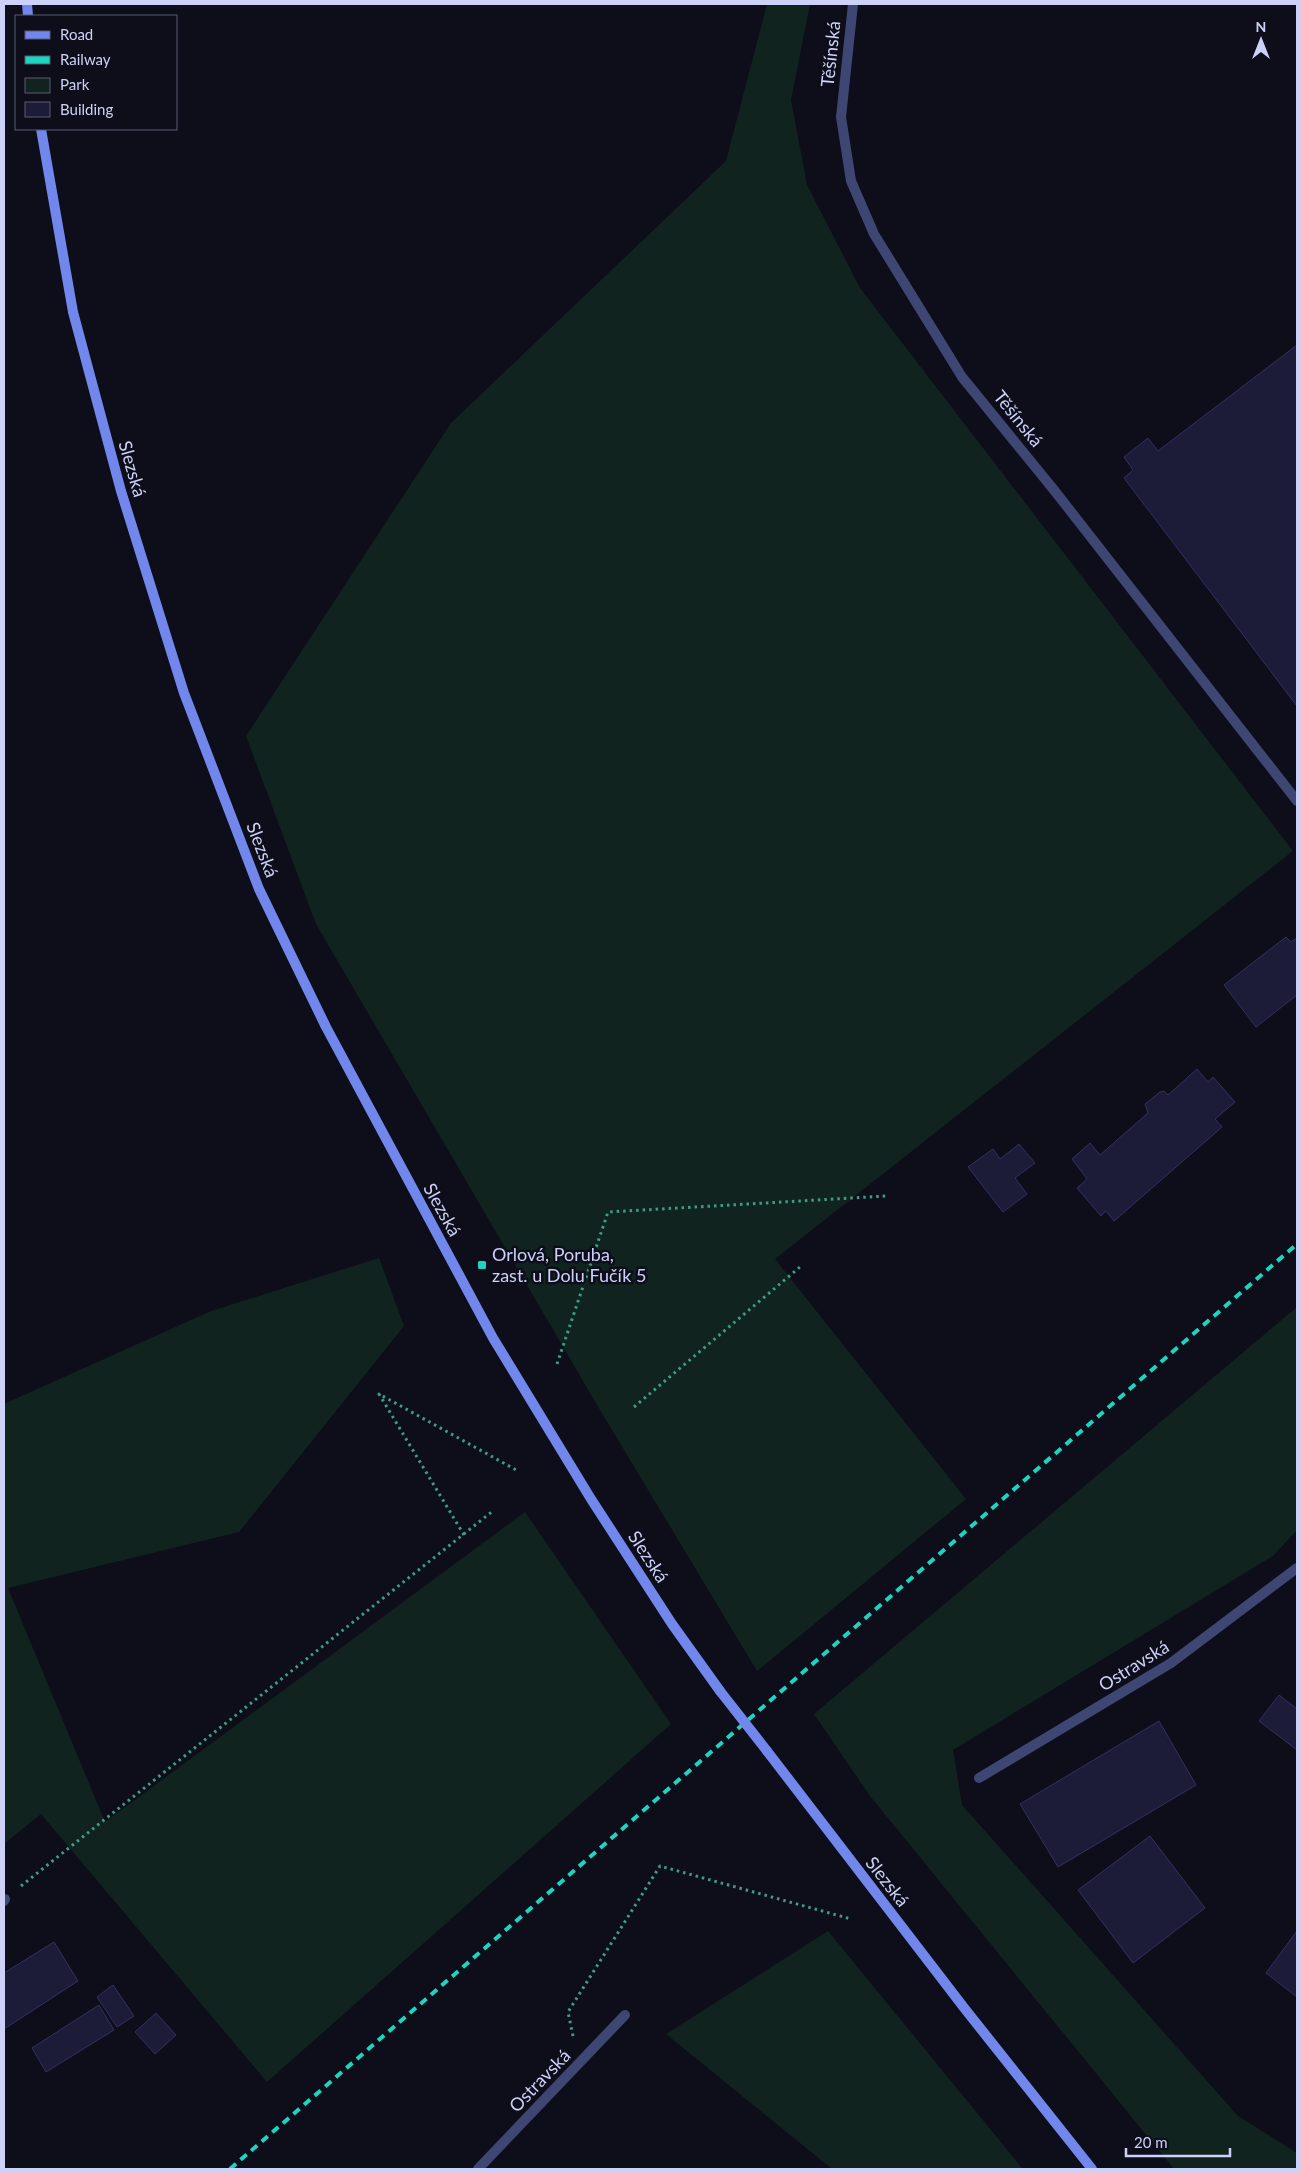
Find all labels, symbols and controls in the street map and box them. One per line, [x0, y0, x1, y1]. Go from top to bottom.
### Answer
legend [15, 15, 178, 130]
north arrow [1236, 15, 1286, 65]
text: N [1256, 18, 1266, 35]
street label: Těšínská [816, 20, 844, 88]
text: Road [60, 25, 93, 43]
text: Railway [60, 50, 111, 68]
text: Park [60, 75, 90, 93]
text: Building [60, 100, 113, 118]
street label: Těšínská [989, 386, 1048, 451]
street label: Slezská [114, 438, 151, 499]
street label: Slezská [242, 819, 283, 880]
street label: Slezská [419, 1179, 466, 1240]
place label: Orlová, Poruba, zast. u Dolu Fučík 5 [492, 1243, 646, 1286]
marker: Orlová, Poruba, zast. u Dolu Fučík 5 [476, 1259, 488, 1271]
street label: Slezská [624, 1526, 674, 1587]
street label: Ostravská [1094, 1635, 1173, 1695]
street label: Slezská [861, 1852, 914, 1911]
street label: Ostravská [504, 2044, 575, 2116]
scale bar [1126, 2126, 1230, 2158]
text: 20 m [1134, 2133, 1168, 2151]

